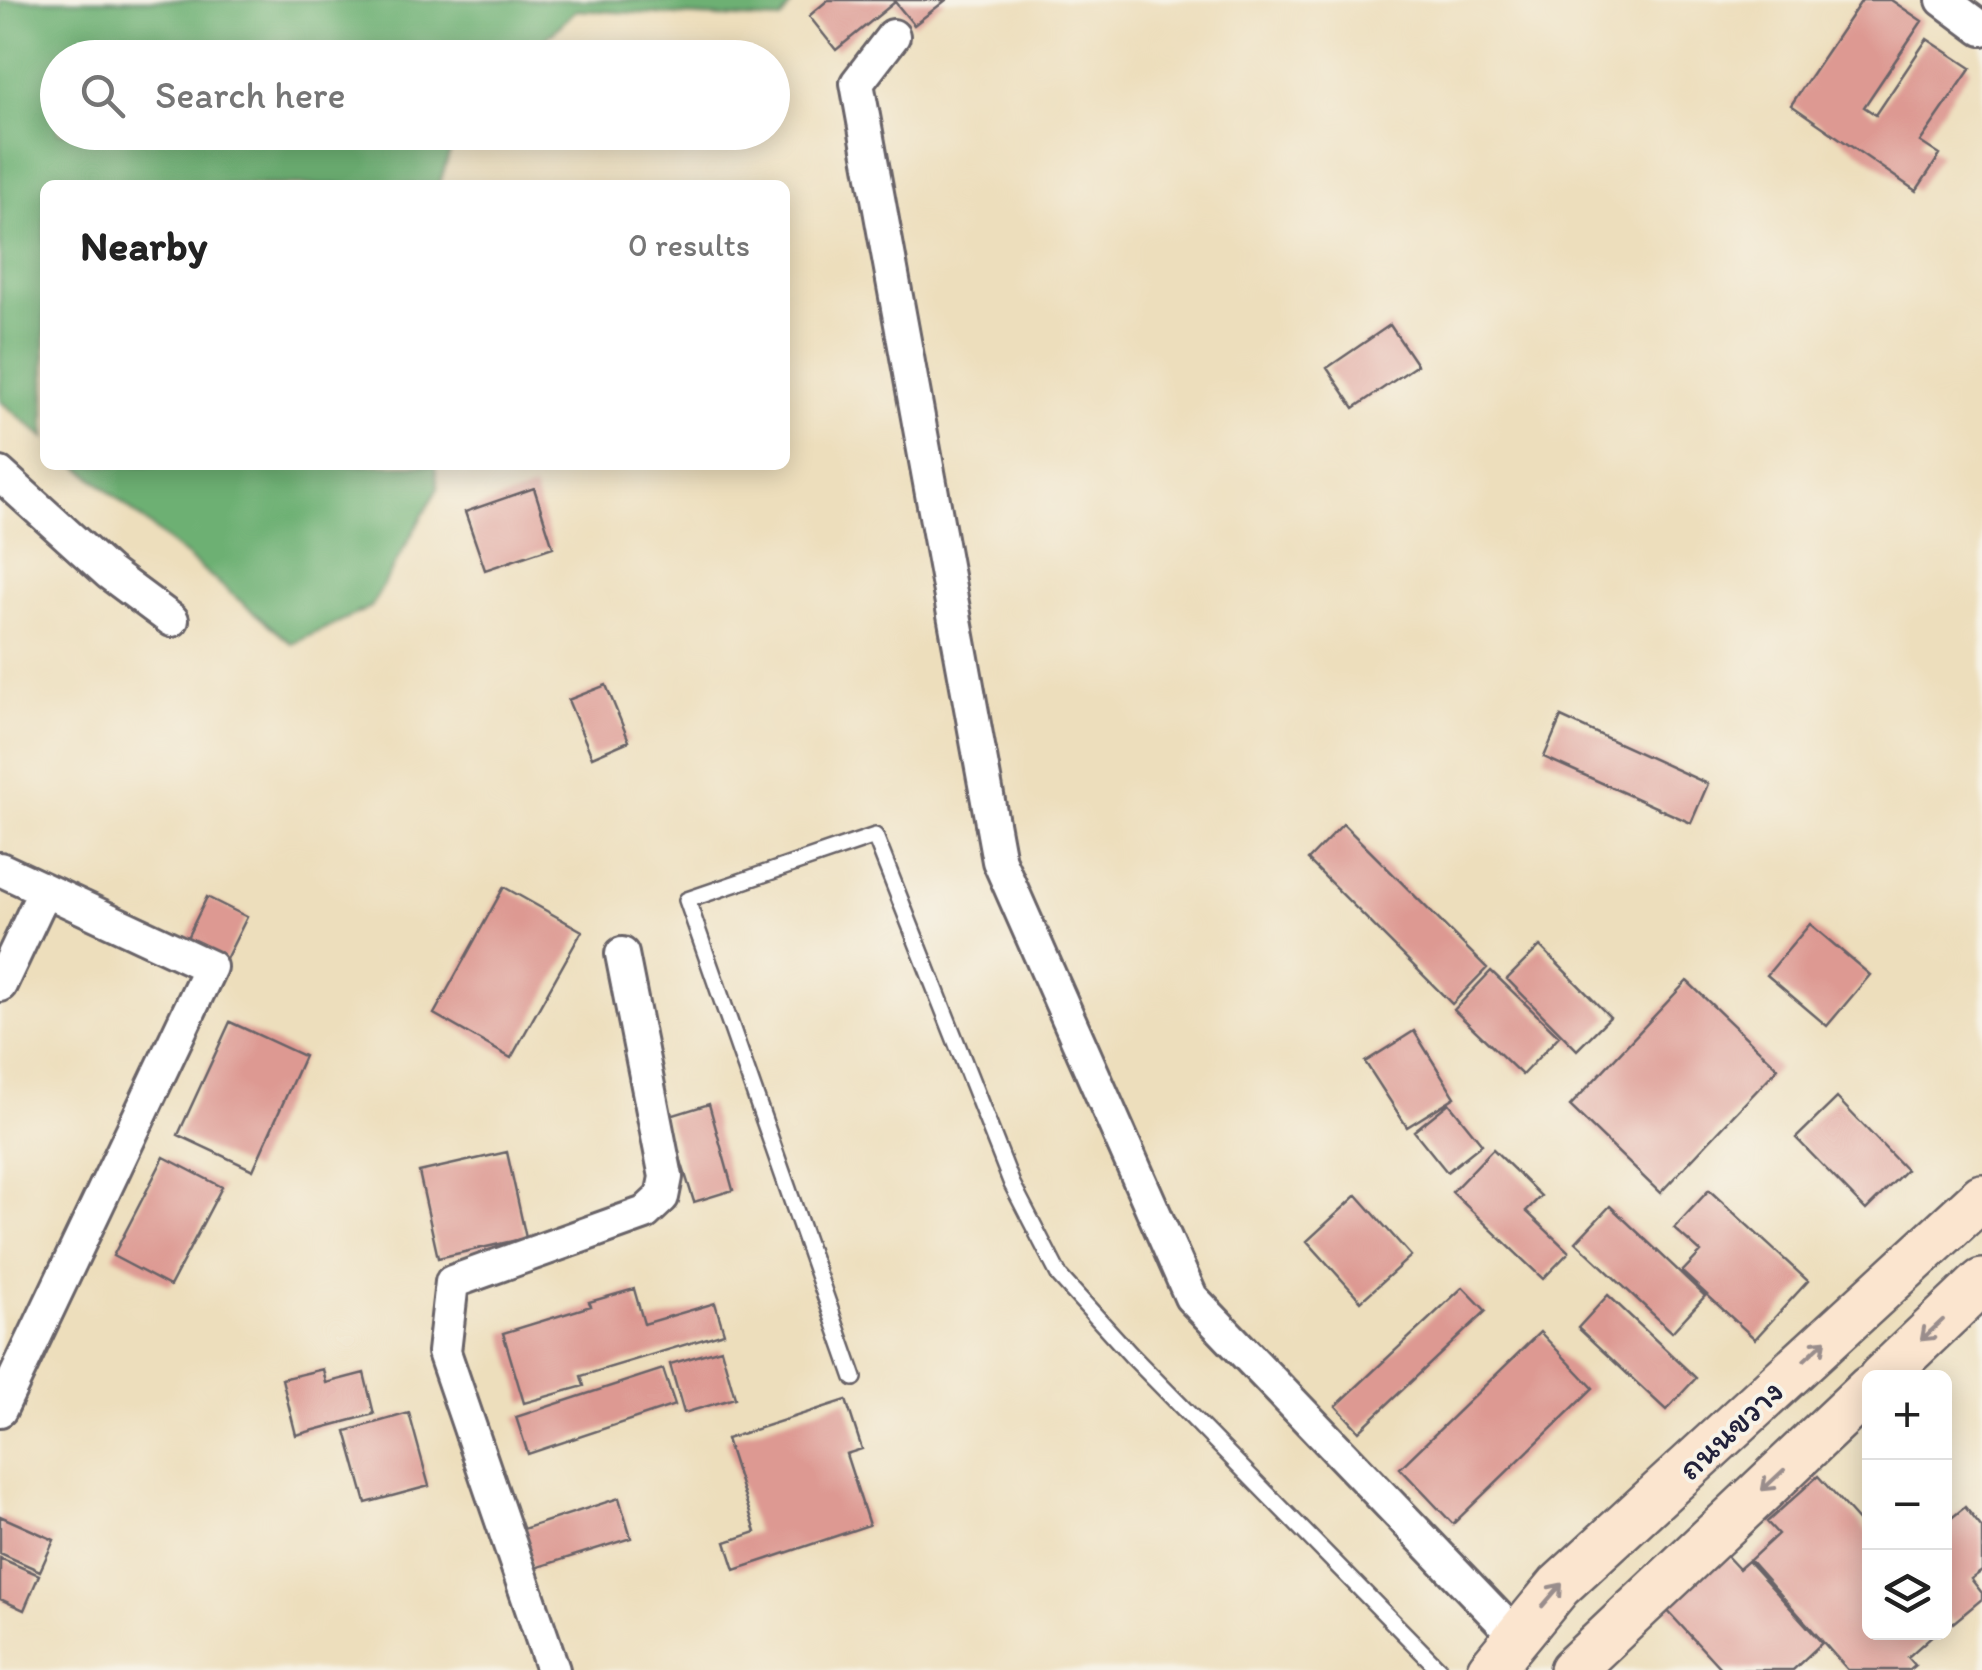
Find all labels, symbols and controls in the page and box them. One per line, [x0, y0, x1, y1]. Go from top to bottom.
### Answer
search box [40, 40, 790, 150]
icon: search [75, 68, 130, 123]
text: Search here [155, 72, 346, 118]
text: Nearby [80, 220, 207, 271]
text: 0 results [628, 226, 750, 264]
one-way arrow [1920, 1318, 1944, 1342]
one-way arrow [1802, 1339, 1827, 1362]
street label: ถนนขวาง [1668, 1369, 1792, 1489]
map controls [1862, 1370, 1952, 1640]
button: + [1862, 1370, 1952, 1460]
button: − [1862, 1460, 1952, 1550]
one-way arrow [1762, 1468, 1786, 1492]
button: layers [1862, 1550, 1952, 1640]
one-way arrow [1540, 1583, 1563, 1608]

